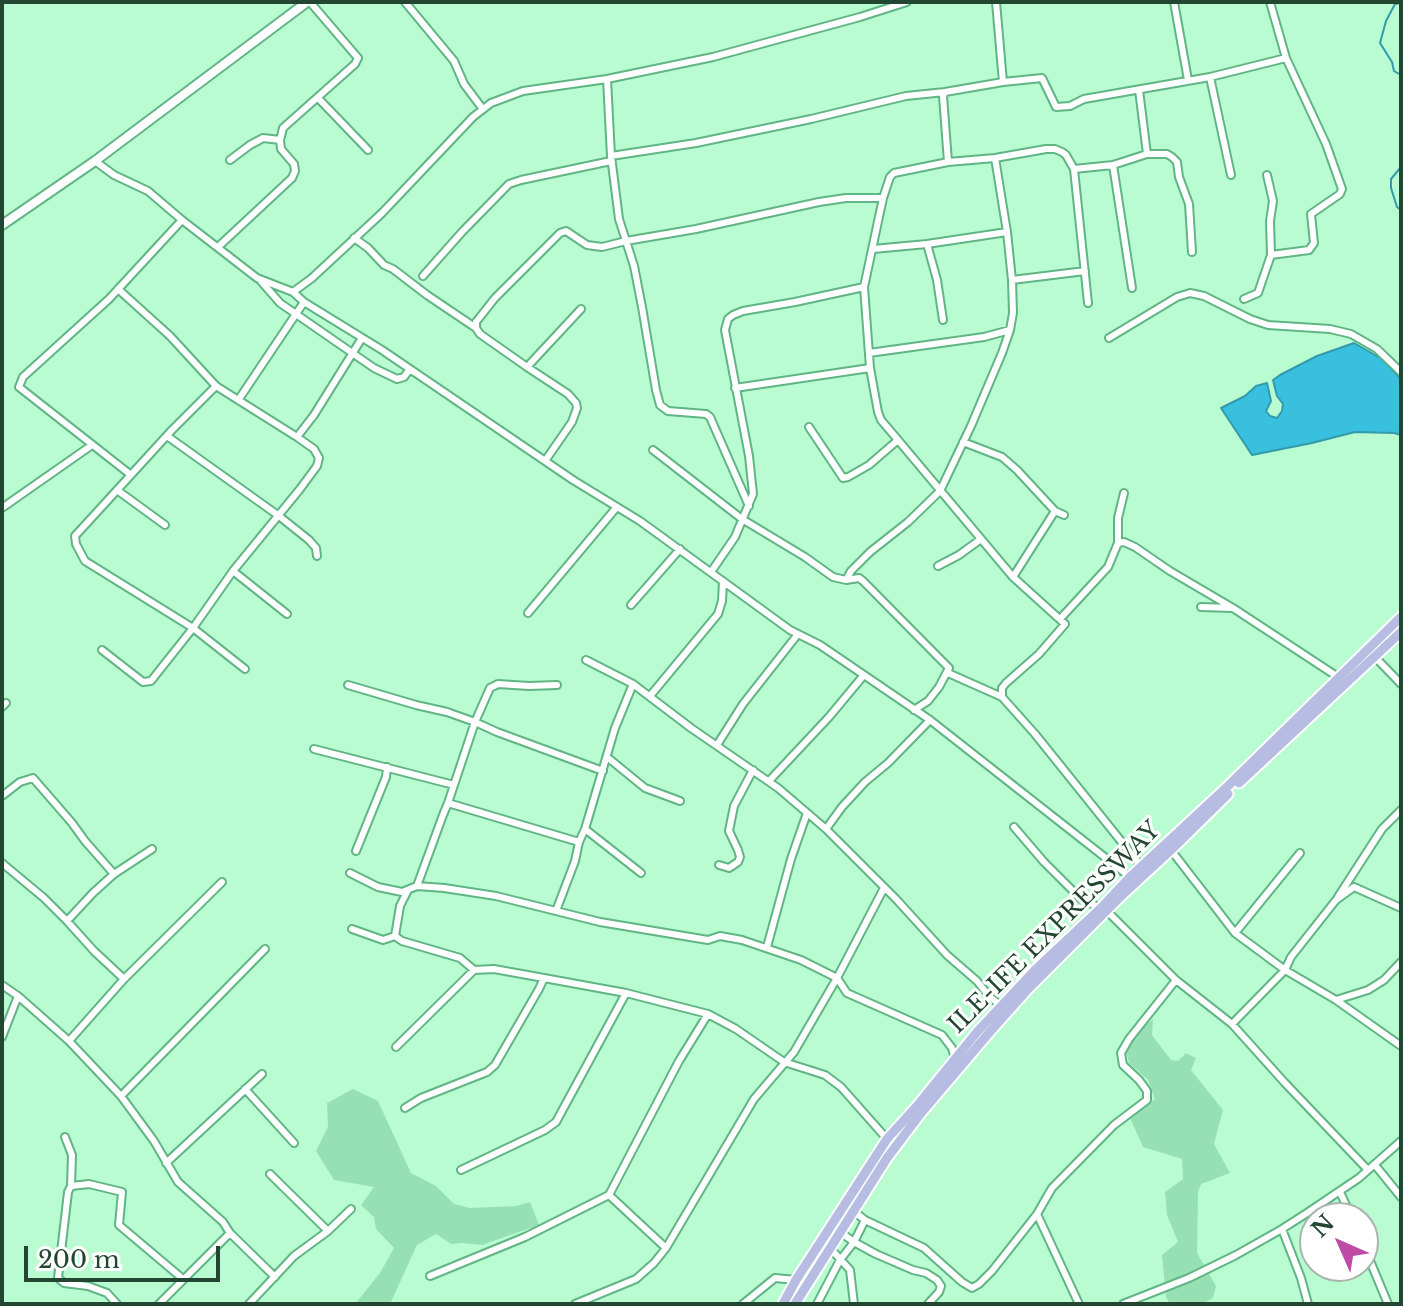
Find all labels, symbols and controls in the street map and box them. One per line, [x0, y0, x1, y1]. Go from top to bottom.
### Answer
street label: ILE-IFE EXPRESSWAY [943, 816, 1167, 1040]
north arrow [1299, 1202, 1379, 1282]
text: N [1306, 1209, 1340, 1243]
scale bar [28, 1230, 224, 1280]
text: 200 m [38, 1245, 120, 1274]

